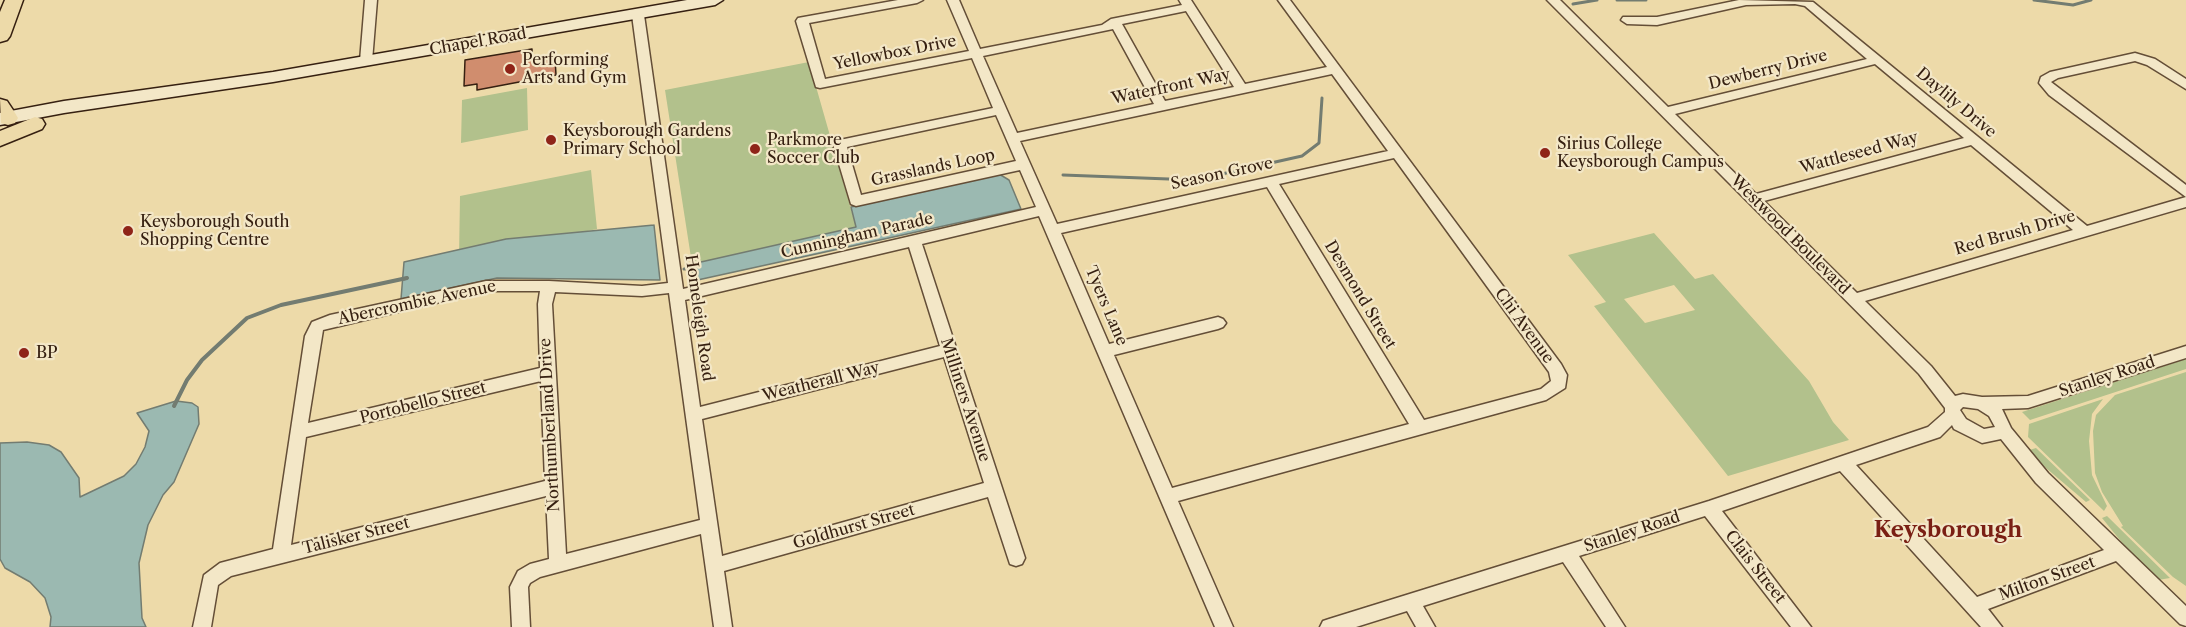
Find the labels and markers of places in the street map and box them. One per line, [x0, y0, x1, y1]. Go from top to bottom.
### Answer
place label: Performing Arts and Gym [522, 50, 627, 88]
marker: Performing Arts and Gym [503, 62, 517, 76]
place label: Keysborough Gardens Primary School [563, 121, 731, 159]
place label: Parkmore Soccer Club [767, 130, 860, 168]
marker: Keysborough Gardens Primary School [544, 133, 558, 147]
place label: Sirius College Keysborough Campus [1557, 134, 1724, 172]
marker: Parkmore Soccer Club [748, 142, 762, 156]
marker: Sirius College Keysborough Campus [1538, 146, 1552, 160]
place label: Keysborough South Shopping Centre [140, 212, 290, 250]
marker: Keysborough South Shopping Centre [121, 224, 135, 238]
place label: BP [36, 343, 58, 363]
marker: BP [17, 346, 31, 360]

